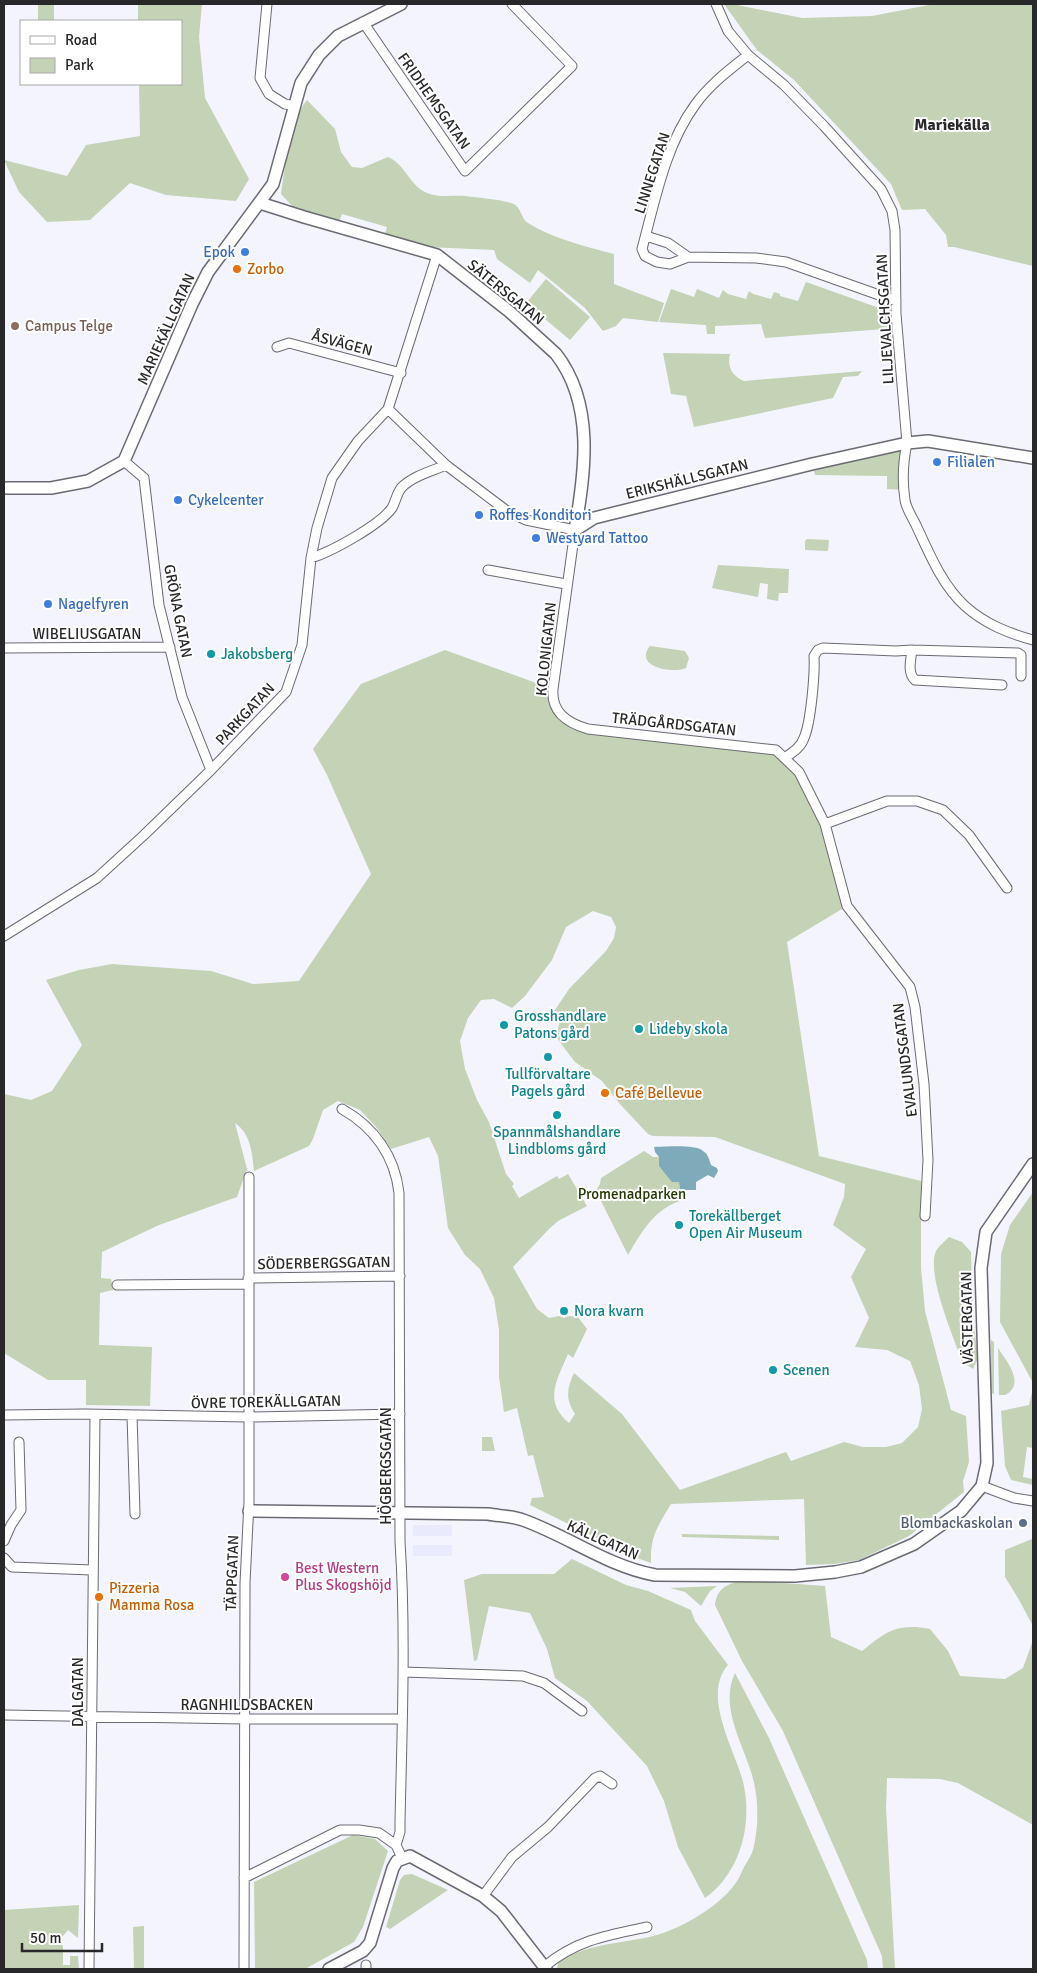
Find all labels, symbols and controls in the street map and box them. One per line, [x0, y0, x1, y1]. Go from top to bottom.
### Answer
legend [20, 20, 182, 85]
text: Road [65, 31, 97, 49]
street label: FRIDHEMSGATAN [394, 49, 474, 153]
text: Park [65, 56, 94, 74]
district label: Mariekälla [914, 115, 990, 135]
street label: LINNEGATAN [630, 130, 674, 216]
place label: Epok [203, 243, 235, 261]
marker: Epok [239, 246, 251, 258]
street label: LILJEVALCHSGATAN [873, 253, 897, 385]
street label: SÄTERSGATAN [464, 256, 548, 328]
place label: Zorbo [247, 260, 284, 278]
marker: Zorbo [231, 263, 243, 275]
street label: MARIEKÄLLGATAN [133, 270, 199, 388]
place label: Campus Telge [25, 317, 113, 335]
marker: Campus Telge [9, 320, 21, 332]
street label: ÅSVÄGEN [310, 326, 374, 360]
place label: Filialen [947, 453, 995, 471]
street label: ERIKSHÄLLSGATAN [624, 455, 750, 503]
marker: Filialen [931, 456, 943, 468]
place label: Cykelcenter [188, 491, 264, 509]
marker: Cykelcenter [172, 494, 184, 506]
place label: Roffes Konditori [489, 506, 592, 524]
marker: Roffes Konditori [473, 509, 485, 521]
place label: Westyard Tattoo [546, 529, 648, 547]
marker: Westyard Tattoo [530, 532, 542, 544]
street label: GRÖNA GATAN [160, 563, 196, 659]
place label: Nagelfyren [58, 595, 129, 613]
marker: Nagelfyren [42, 598, 54, 610]
street label: KOLONIGATAN [532, 601, 560, 697]
street label: WIBELIUSGATAN [33, 625, 141, 643]
place label: Jakobsberg [221, 645, 293, 663]
marker: Jakobsberg [205, 648, 217, 660]
street label: PARKGATAN [212, 679, 278, 749]
street label: TRÄDGÅRDSGATAN [611, 709, 737, 739]
street label: EVALUNDSGATAN [889, 1002, 921, 1118]
place label: Grosshandlare Patons gård [514, 1007, 606, 1042]
marker: Grosshandlare Patons gård [498, 1019, 510, 1031]
place label: Lideby skola [649, 1020, 728, 1038]
marker: Lideby skola [633, 1023, 645, 1035]
marker: Tullförvaltare Pagels gård [542, 1051, 554, 1063]
place label: Tullförvaltare Pagels gård [505, 1065, 591, 1100]
place label: Café Bellevue [615, 1084, 702, 1102]
marker: Café Bellevue [599, 1087, 611, 1099]
marker: Spannmålshandlare Lindbloms gård [551, 1109, 563, 1121]
place label: Spannmålshandlare Lindbloms gård [493, 1123, 621, 1158]
park label: Promenadparken [578, 1185, 686, 1203]
place label: Torekällberget Open Air Museum [689, 1207, 802, 1242]
marker: Torekällberget Open Air Museum [673, 1219, 685, 1231]
street label: SÖDERBERGSGATAN [257, 1253, 391, 1273]
street label: VÄSTERGATAN [957, 1271, 977, 1365]
place label: Nora kvarn [574, 1302, 644, 1320]
marker: Nora kvarn [558, 1305, 570, 1317]
place label: Scenen [783, 1361, 830, 1379]
marker: Scenen [767, 1364, 779, 1376]
street label: ÖVRE TOREKÄLLGATAN [191, 1392, 341, 1412]
street label: HÖGBERGSGATAN [377, 1407, 395, 1525]
place label: Blombackaskolan [900, 1514, 1013, 1532]
street label: KÄLLGATAN [564, 1516, 642, 1564]
marker: Blombackaskolan [1017, 1517, 1029, 1529]
street label: TÄPPGATAN [222, 1535, 242, 1611]
place label: Best Western Plus Skogshöjd [295, 1559, 392, 1594]
marker: Best Western Plus Skogshöjd [279, 1571, 291, 1583]
place label: Pizzeria Mamma Rosa [109, 1579, 194, 1614]
marker: Pizzeria Mamma Rosa [93, 1591, 105, 1603]
street label: DALGATAN [69, 1657, 87, 1727]
street label: RAGNHILDSBACKEN [181, 1696, 313, 1714]
scale bar [22, 1920, 102, 1952]
text: 50 m [30, 1929, 61, 1947]

